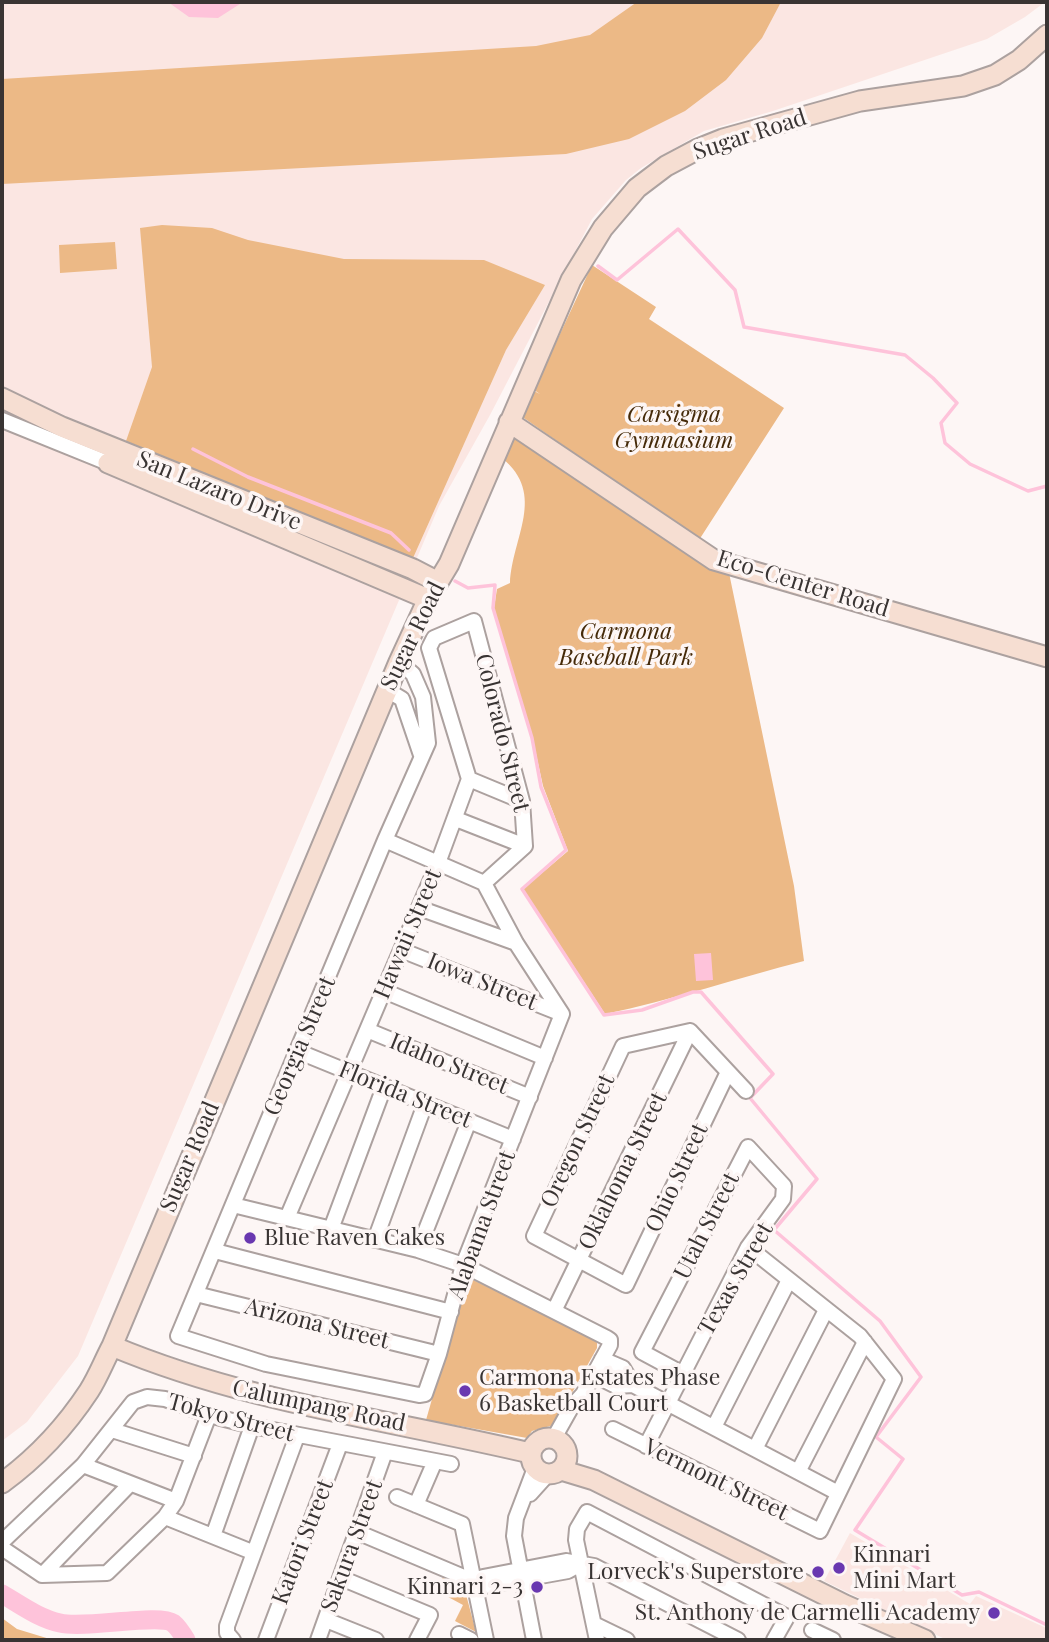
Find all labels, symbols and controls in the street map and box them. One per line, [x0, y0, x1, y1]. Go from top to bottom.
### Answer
street label: Sugar Road [690, 104, 810, 166]
park label: Carsigma Gymnasium [615, 401, 733, 455]
street label: San Lazaro Drive [133, 445, 305, 537]
street label: Eco-Center Road [714, 545, 892, 623]
street label: Sugar Road [375, 577, 451, 695]
park label: Carmona Baseball Park [559, 618, 693, 672]
street label: Colorado Street [469, 651, 535, 815]
street label: Hawaii Street [368, 865, 448, 1003]
street label: Iowa Street [423, 947, 541, 1017]
street label: Georgia Street [258, 972, 342, 1120]
street label: Idaho Street [386, 1028, 512, 1100]
street label: Florida Street [334, 1056, 476, 1134]
street label: Oregon Street [535, 1070, 621, 1212]
street label: Oklahoma Street [573, 1088, 673, 1254]
street label: Sugar Road [154, 1098, 226, 1216]
street label: Ohio Street [640, 1119, 714, 1237]
street label: Alabama Street [442, 1147, 522, 1303]
street label: Utah Street [668, 1168, 746, 1284]
street label: Texas Street [693, 1218, 779, 1340]
place label: Blue Raven Cakes [264, 1224, 445, 1252]
marker: Blue Raven Cakes [242, 1230, 258, 1246]
street label: Arizona Street [242, 1293, 392, 1355]
place label: Carmona Estates Phase 6 Basketball Court [479, 1364, 720, 1418]
street label: Calumpang Road [230, 1374, 408, 1438]
marker: Carmona Estates Phase 6 Basketball Court [457, 1383, 473, 1399]
street label: Tokyo Street [165, 1388, 297, 1448]
street label: Vermont Street [639, 1433, 793, 1527]
street label: Katori Street [267, 1476, 339, 1608]
street label: Sakura Street [315, 1476, 389, 1616]
place label: Kinnari Mini Mart [853, 1541, 956, 1595]
place label: Lorveck's Superstore [587, 1558, 804, 1586]
marker: Kinnari Mini Mart [831, 1560, 847, 1576]
marker: Lorveck's Superstore [810, 1564, 826, 1580]
place label: Kinnari 2-3 [407, 1573, 523, 1601]
marker: Kinnari 2-3 [529, 1579, 545, 1595]
place label: St. Anthony de Carmelli Academy [635, 1599, 980, 1627]
marker: St. Anthony de Carmelli Academy [986, 1605, 1002, 1621]

